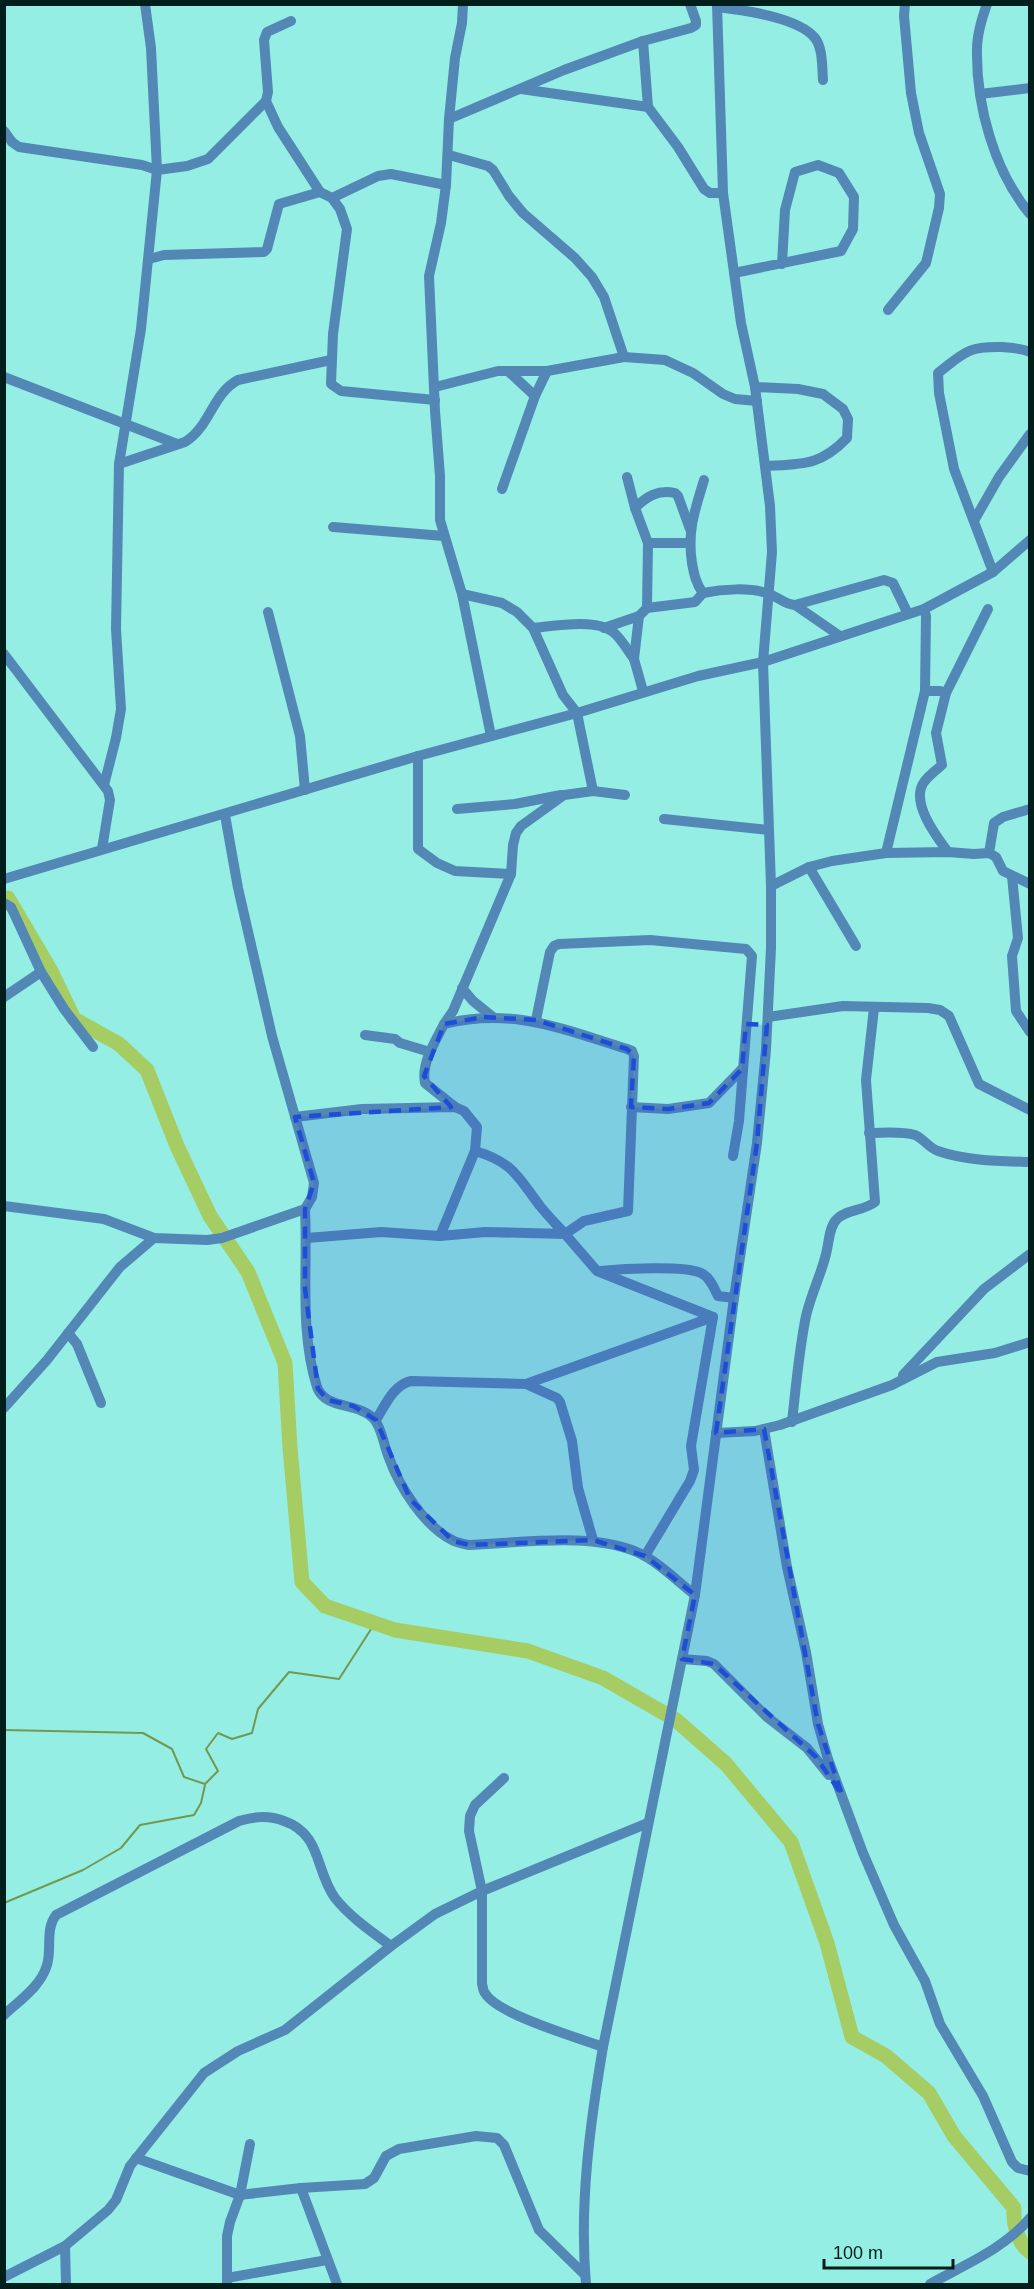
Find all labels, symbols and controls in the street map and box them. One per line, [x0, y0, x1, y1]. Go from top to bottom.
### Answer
scale bar [824, 2232, 953, 2270]
text: 100 m [833, 2243, 883, 2263]

